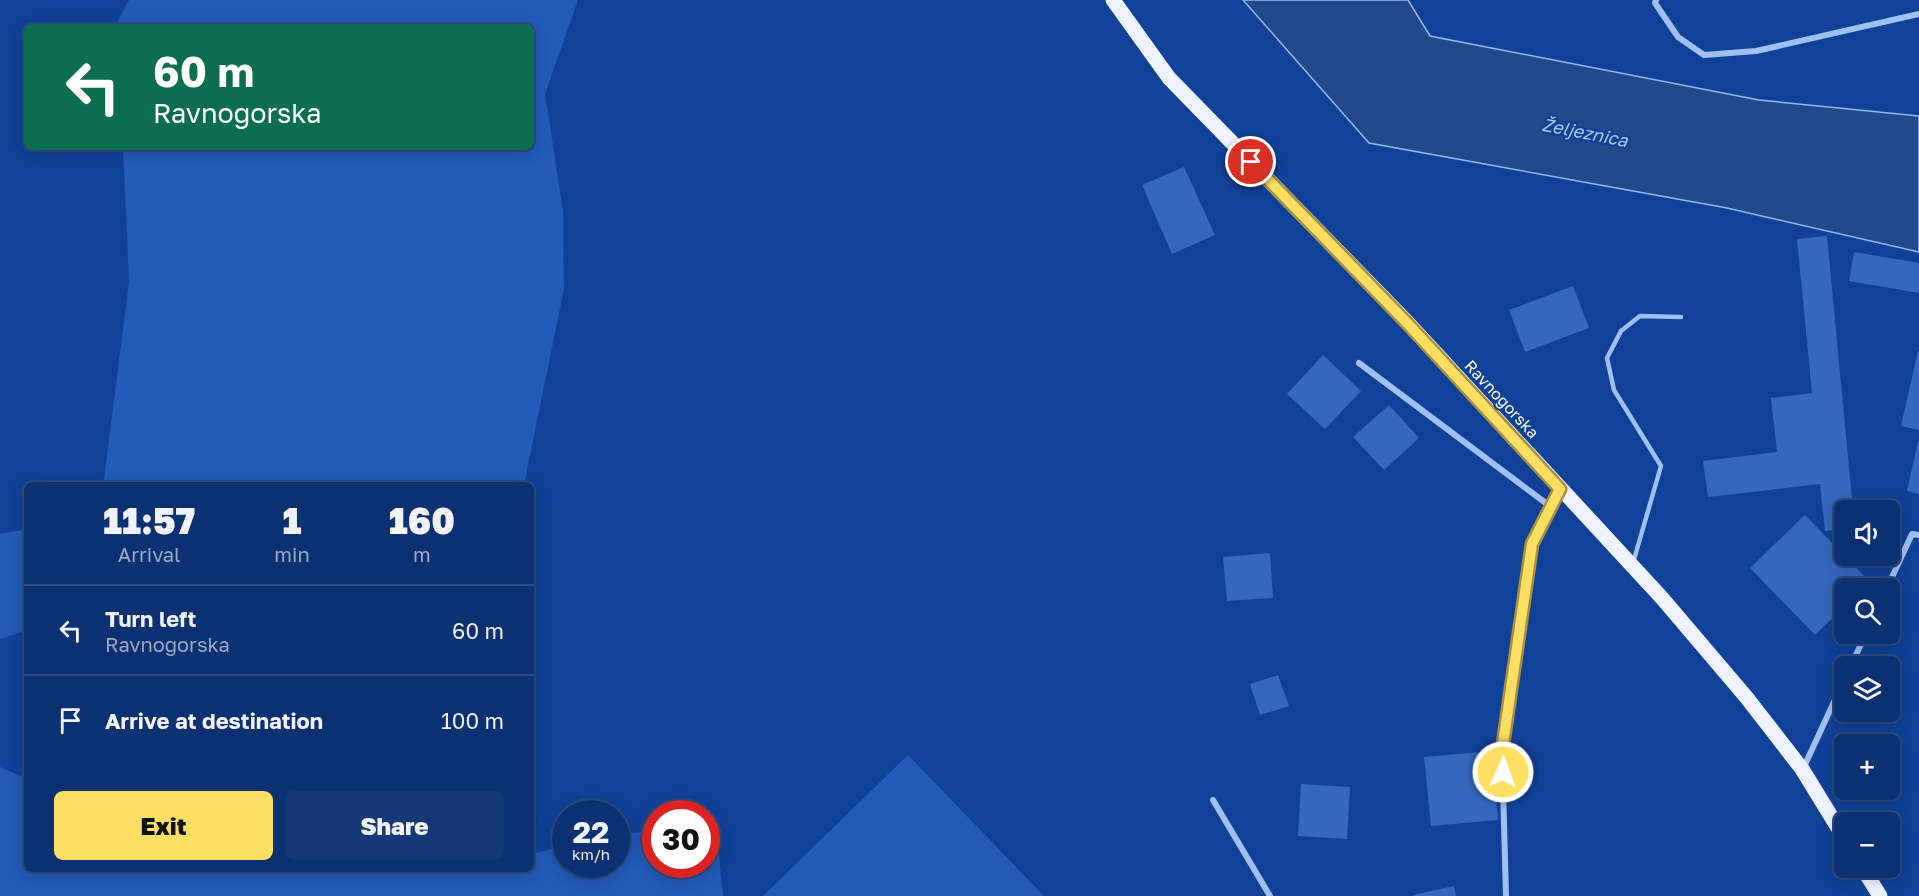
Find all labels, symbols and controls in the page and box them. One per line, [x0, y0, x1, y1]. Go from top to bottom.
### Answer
text: 60 m [153, 46, 254, 96]
icon: left [54, 48, 132, 126]
text: Ravnogorska [153, 97, 322, 129]
water label: Željeznica [1540, 113, 1631, 151]
pin [1225, 136, 1276, 187]
icon: arrive [1234, 145, 1267, 178]
street label: Ravnogorska [1461, 356, 1543, 442]
text: 11:57 [103, 499, 195, 542]
text: 1 [283, 499, 302, 542]
text: 160 [389, 499, 455, 542]
map controls [1834, 500, 1900, 878]
button: sound [1834, 500, 1900, 566]
text: Arrival [118, 542, 181, 566]
text: min [274, 542, 310, 566]
text: m [413, 542, 431, 566]
button: search [1834, 578, 1900, 644]
text: Turn left [105, 605, 196, 632]
icon: left [54, 614, 87, 647]
text: 60 m [452, 617, 504, 644]
text: Ravnogorska [105, 632, 230, 656]
button: layers [1834, 656, 1900, 722]
icon: arrive [54, 704, 87, 737]
text: Arrive at destination [105, 707, 323, 734]
text: 100 m [441, 707, 504, 734]
button: + [1834, 734, 1900, 800]
position arrow [1471, 740, 1535, 804]
button: Exit [54, 791, 273, 860]
button: Share [285, 791, 504, 860]
speed limit sign: 30 [642, 800, 720, 878]
button: − [1834, 812, 1900, 878]
text: 22 [573, 814, 609, 850]
text: km/h [572, 845, 610, 863]

